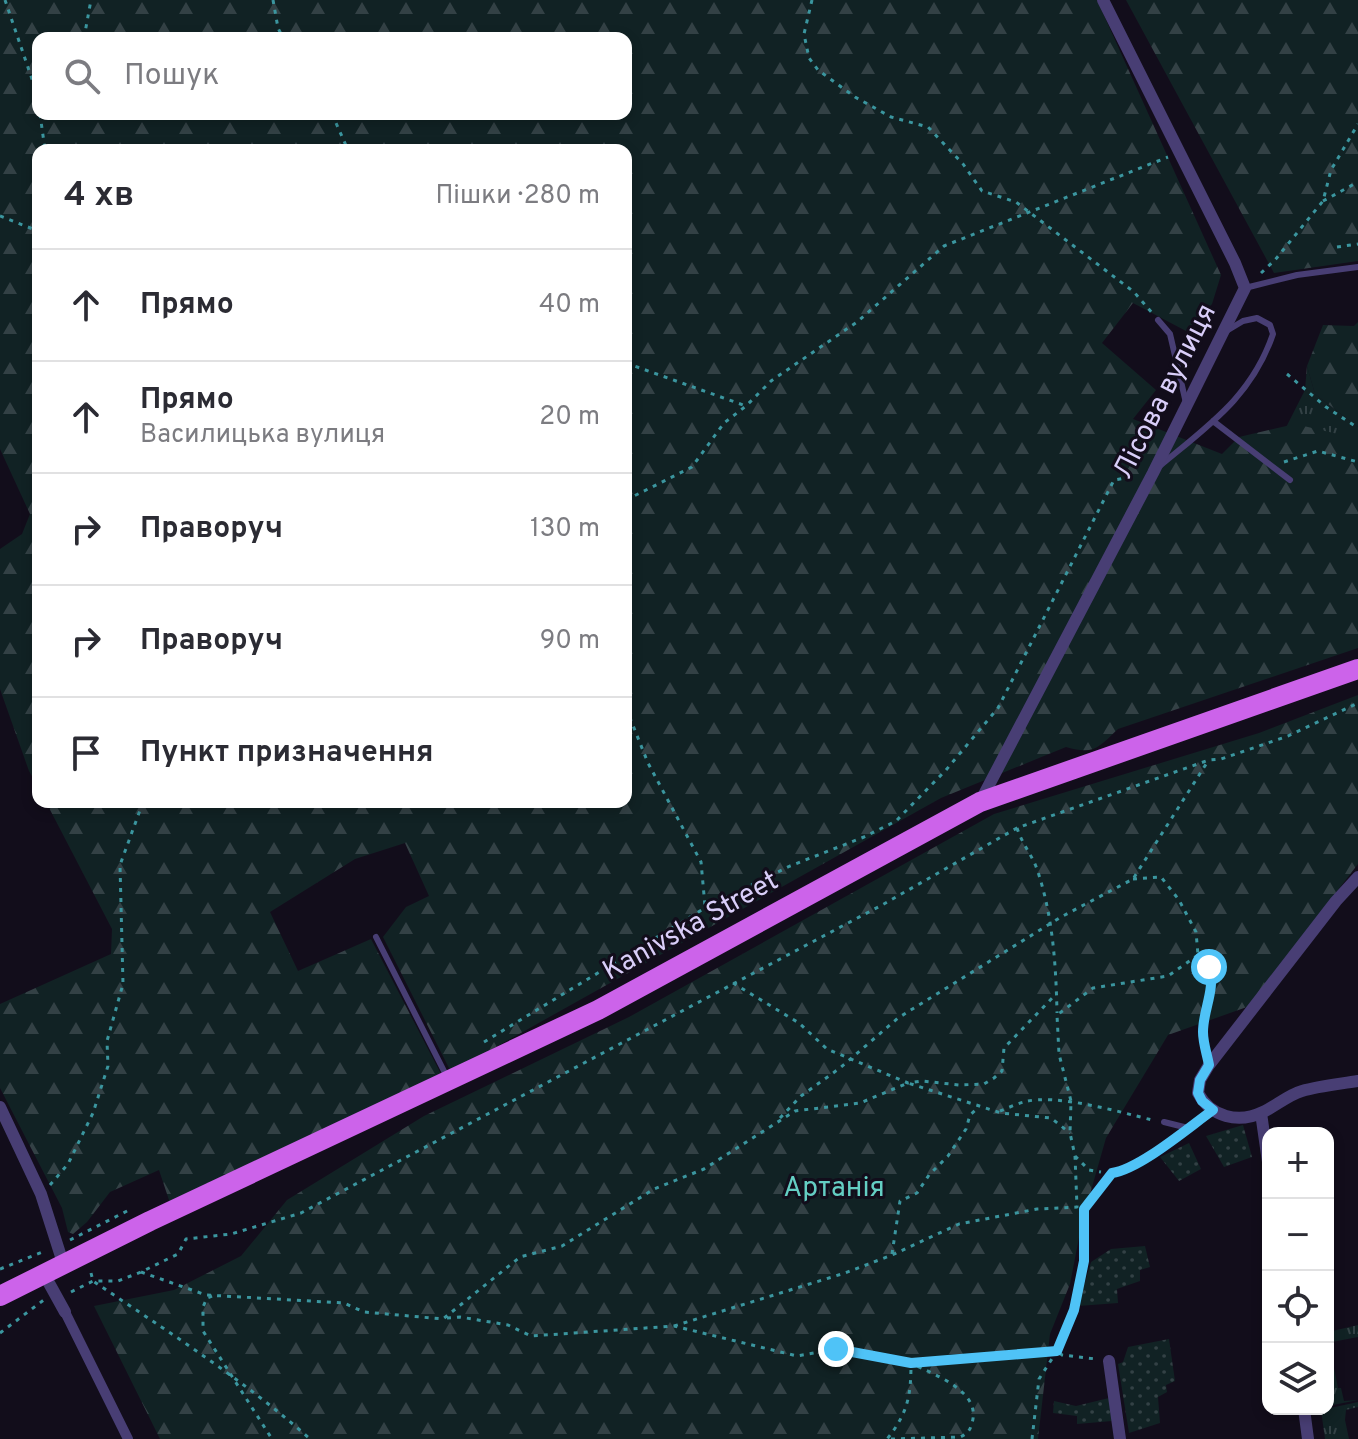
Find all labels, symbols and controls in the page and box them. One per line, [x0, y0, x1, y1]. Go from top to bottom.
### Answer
search box [32, 32, 632, 120]
icon: search [60, 54, 104, 98]
text: Пошук [124, 58, 219, 95]
text: 4 хв [64, 175, 134, 218]
text: Пішки · 280 m [435, 180, 600, 213]
icon: ahead [64, 283, 108, 327]
text: Прямо [140, 287, 234, 324]
text: 40 m [539, 289, 600, 322]
street label: Лісова вулиця [1106, 298, 1226, 486]
text: Прямо [140, 382, 234, 419]
icon: ahead [64, 395, 108, 439]
text: 20 m [539, 401, 600, 434]
text: Василицька вулиця [140, 419, 385, 452]
icon: right [64, 507, 108, 551]
text: Праворуч [140, 511, 283, 548]
text: 130 m [530, 513, 600, 546]
icon: right [64, 619, 108, 663]
text: Праворуч [140, 623, 283, 660]
text: 90 m [540, 625, 600, 658]
icon: arrive [64, 731, 108, 775]
text: Пункт призначення [140, 735, 433, 772]
street label: Kanivska Street [597, 864, 785, 990]
route start [1191, 949, 1227, 985]
map controls [1262, 1127, 1334, 1415]
button: + [1262, 1127, 1334, 1199]
park label: Артанія [783, 1171, 885, 1207]
button: − [1262, 1199, 1334, 1271]
button: locate [1262, 1271, 1334, 1343]
route end [818, 1331, 854, 1367]
button: layers [1262, 1343, 1334, 1415]

